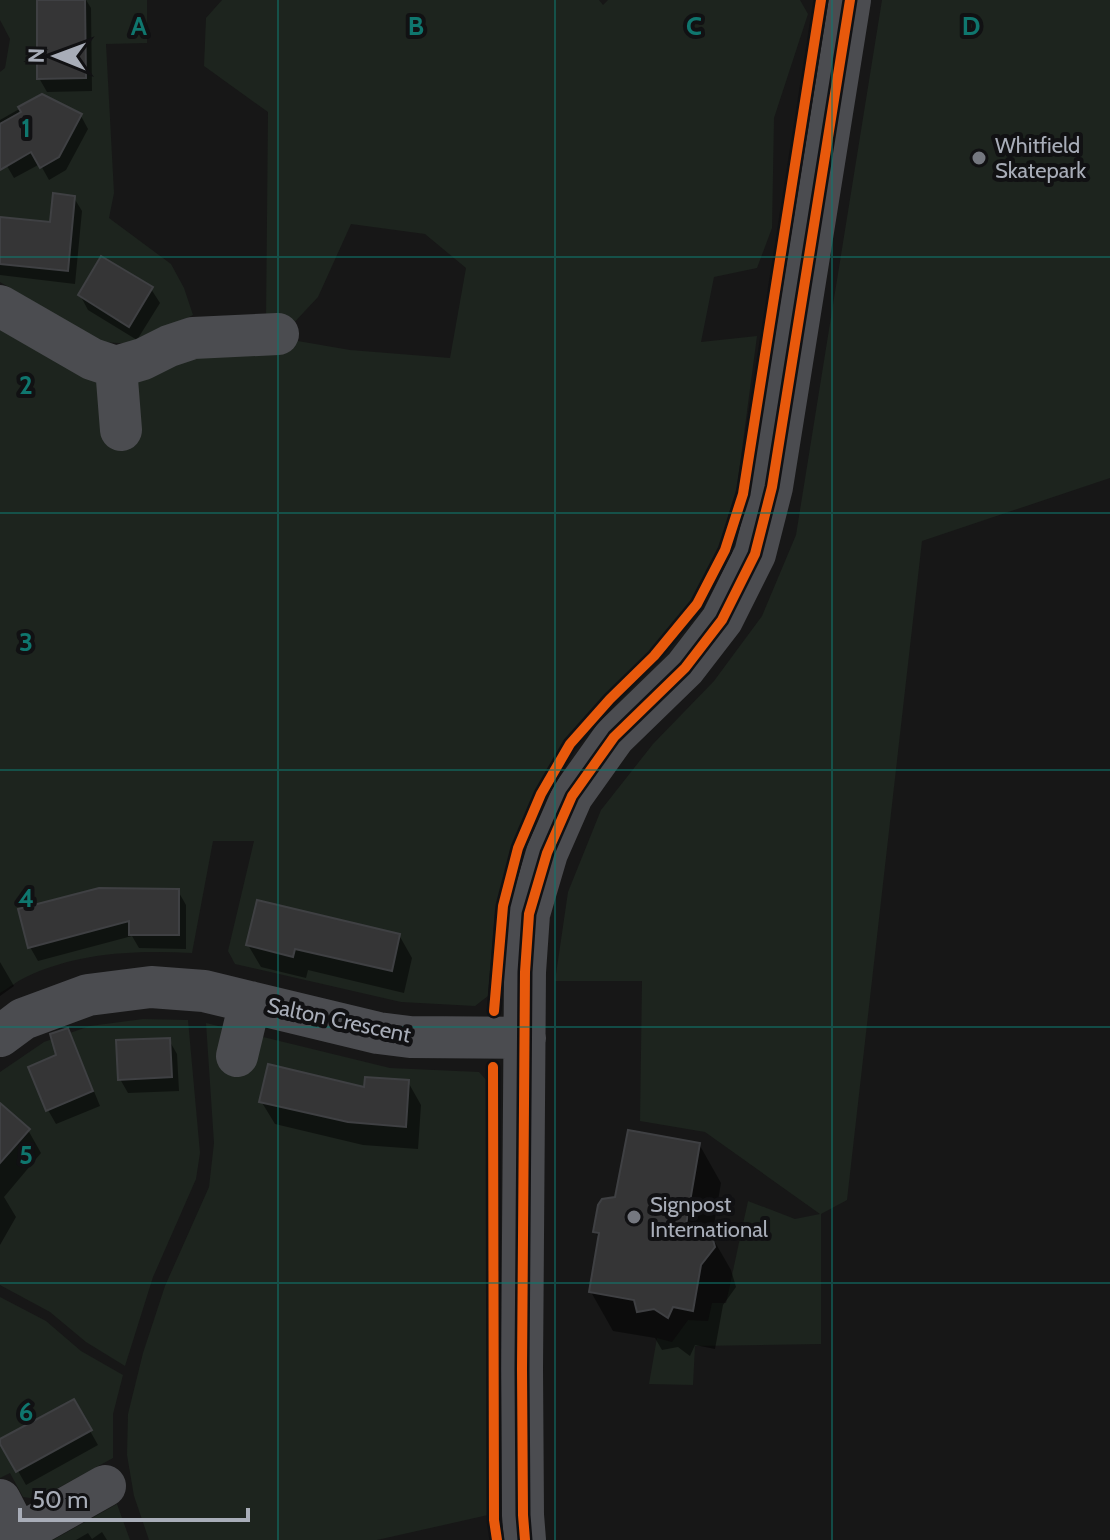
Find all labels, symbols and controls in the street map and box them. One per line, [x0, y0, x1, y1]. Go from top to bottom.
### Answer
text: A [131, 10, 148, 42]
text: B [408, 10, 424, 42]
text: C [686, 10, 702, 42]
text: D [962, 10, 980, 42]
north arrow [16, 16, 96, 96]
text: N [23, 48, 50, 64]
text: 1 [21, 112, 31, 144]
place label: Whitfield Skatepark [995, 132, 1086, 184]
marker: Whitfield Skatepark [970, 149, 988, 167]
text: 2 [19, 369, 33, 401]
text: 3 [19, 626, 33, 658]
text: 4 [18, 882, 34, 914]
street label: Salton Crescent [265, 992, 414, 1049]
text: 5 [19, 1139, 33, 1171]
place label: Signpost International [650, 1191, 769, 1243]
marker: Signpost International [625, 1208, 643, 1226]
text: 6 [19, 1396, 33, 1428]
scale bar [20, 1472, 248, 1522]
text: 50 m [32, 1485, 88, 1514]

